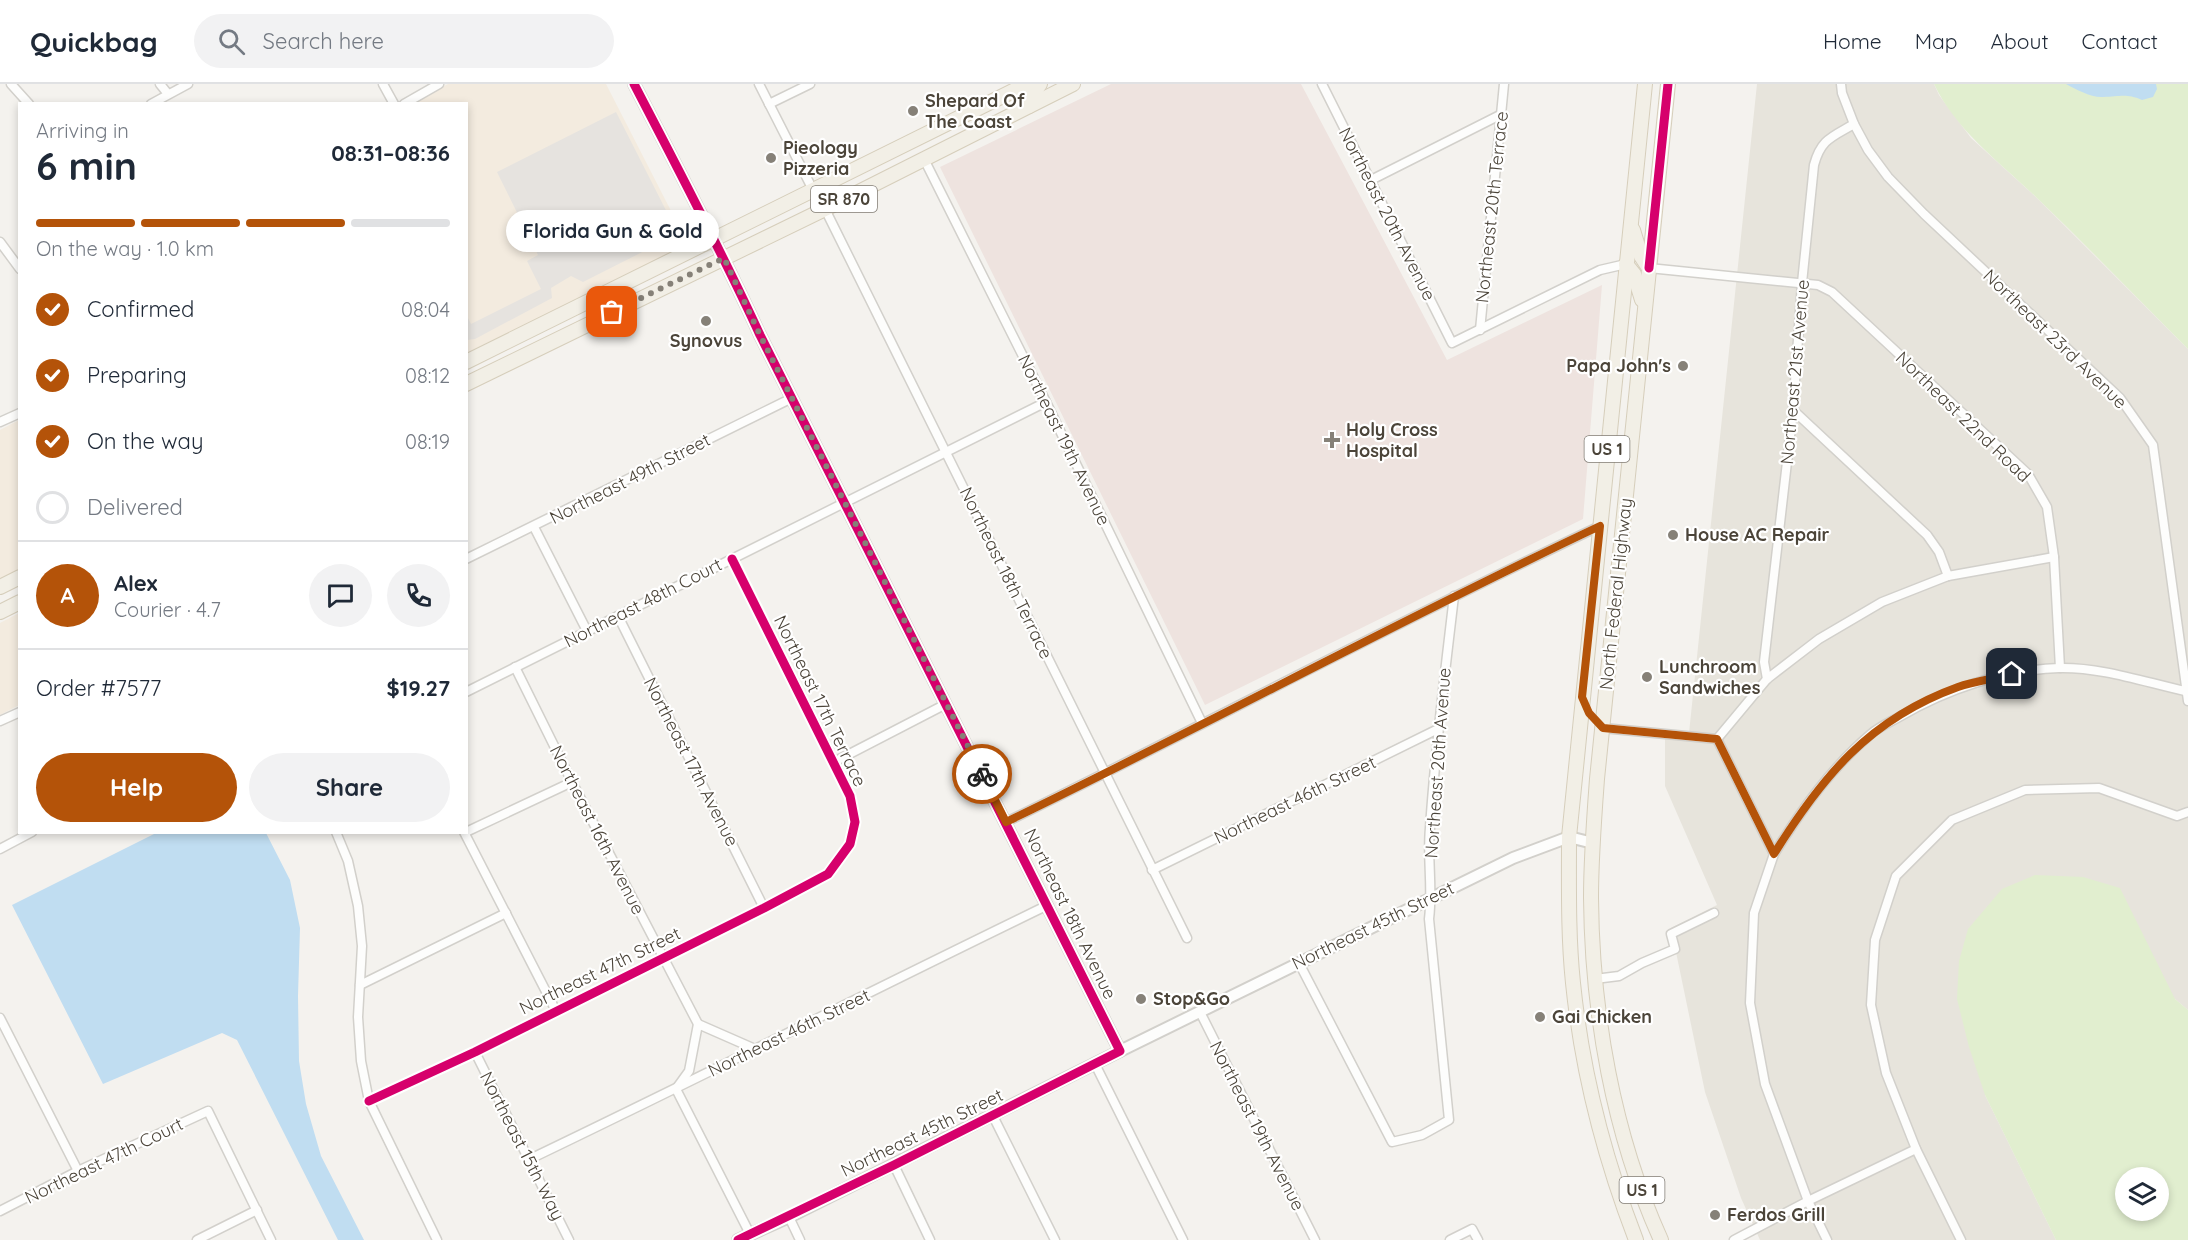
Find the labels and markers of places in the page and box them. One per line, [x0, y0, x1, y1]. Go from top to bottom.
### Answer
place label: Shepard Of The Coast [925, 89, 1025, 133]
marker: Shepard Of The Coast [906, 104, 920, 118]
place label: Pieology Pizzeria [783, 136, 858, 180]
marker: Pieology Pizzeria [764, 151, 778, 165]
callout: Florida Gun & Gold [506, 210, 718, 252]
pin [586, 286, 637, 337]
marker: Synovus [699, 314, 713, 328]
place label: Synovus [670, 329, 743, 352]
place label: Papa John's [1566, 354, 1671, 377]
marker: Papa John's [1676, 359, 1690, 373]
place label: Holy Cross Hospital [1346, 418, 1438, 462]
marker: Holy Cross Hospital [1323, 431, 1341, 449]
place label: House AC Repair [1685, 523, 1830, 546]
marker: House AC Repair [1666, 528, 1680, 542]
pin [1986, 648, 2037, 699]
place label: Lunchroom Sandwiches [1659, 655, 1761, 699]
marker: Lunchroom Sandwiches [1640, 670, 1654, 684]
place label: Stop&Go [1153, 987, 1230, 1010]
marker: Stop&Go [1134, 992, 1148, 1006]
place label: Gai Chicken [1552, 1005, 1652, 1028]
marker: Gai Chicken [1533, 1010, 1547, 1024]
place label: Ferdos Grill [1727, 1203, 1825, 1226]
marker: Ferdos Grill [1708, 1208, 1722, 1222]

